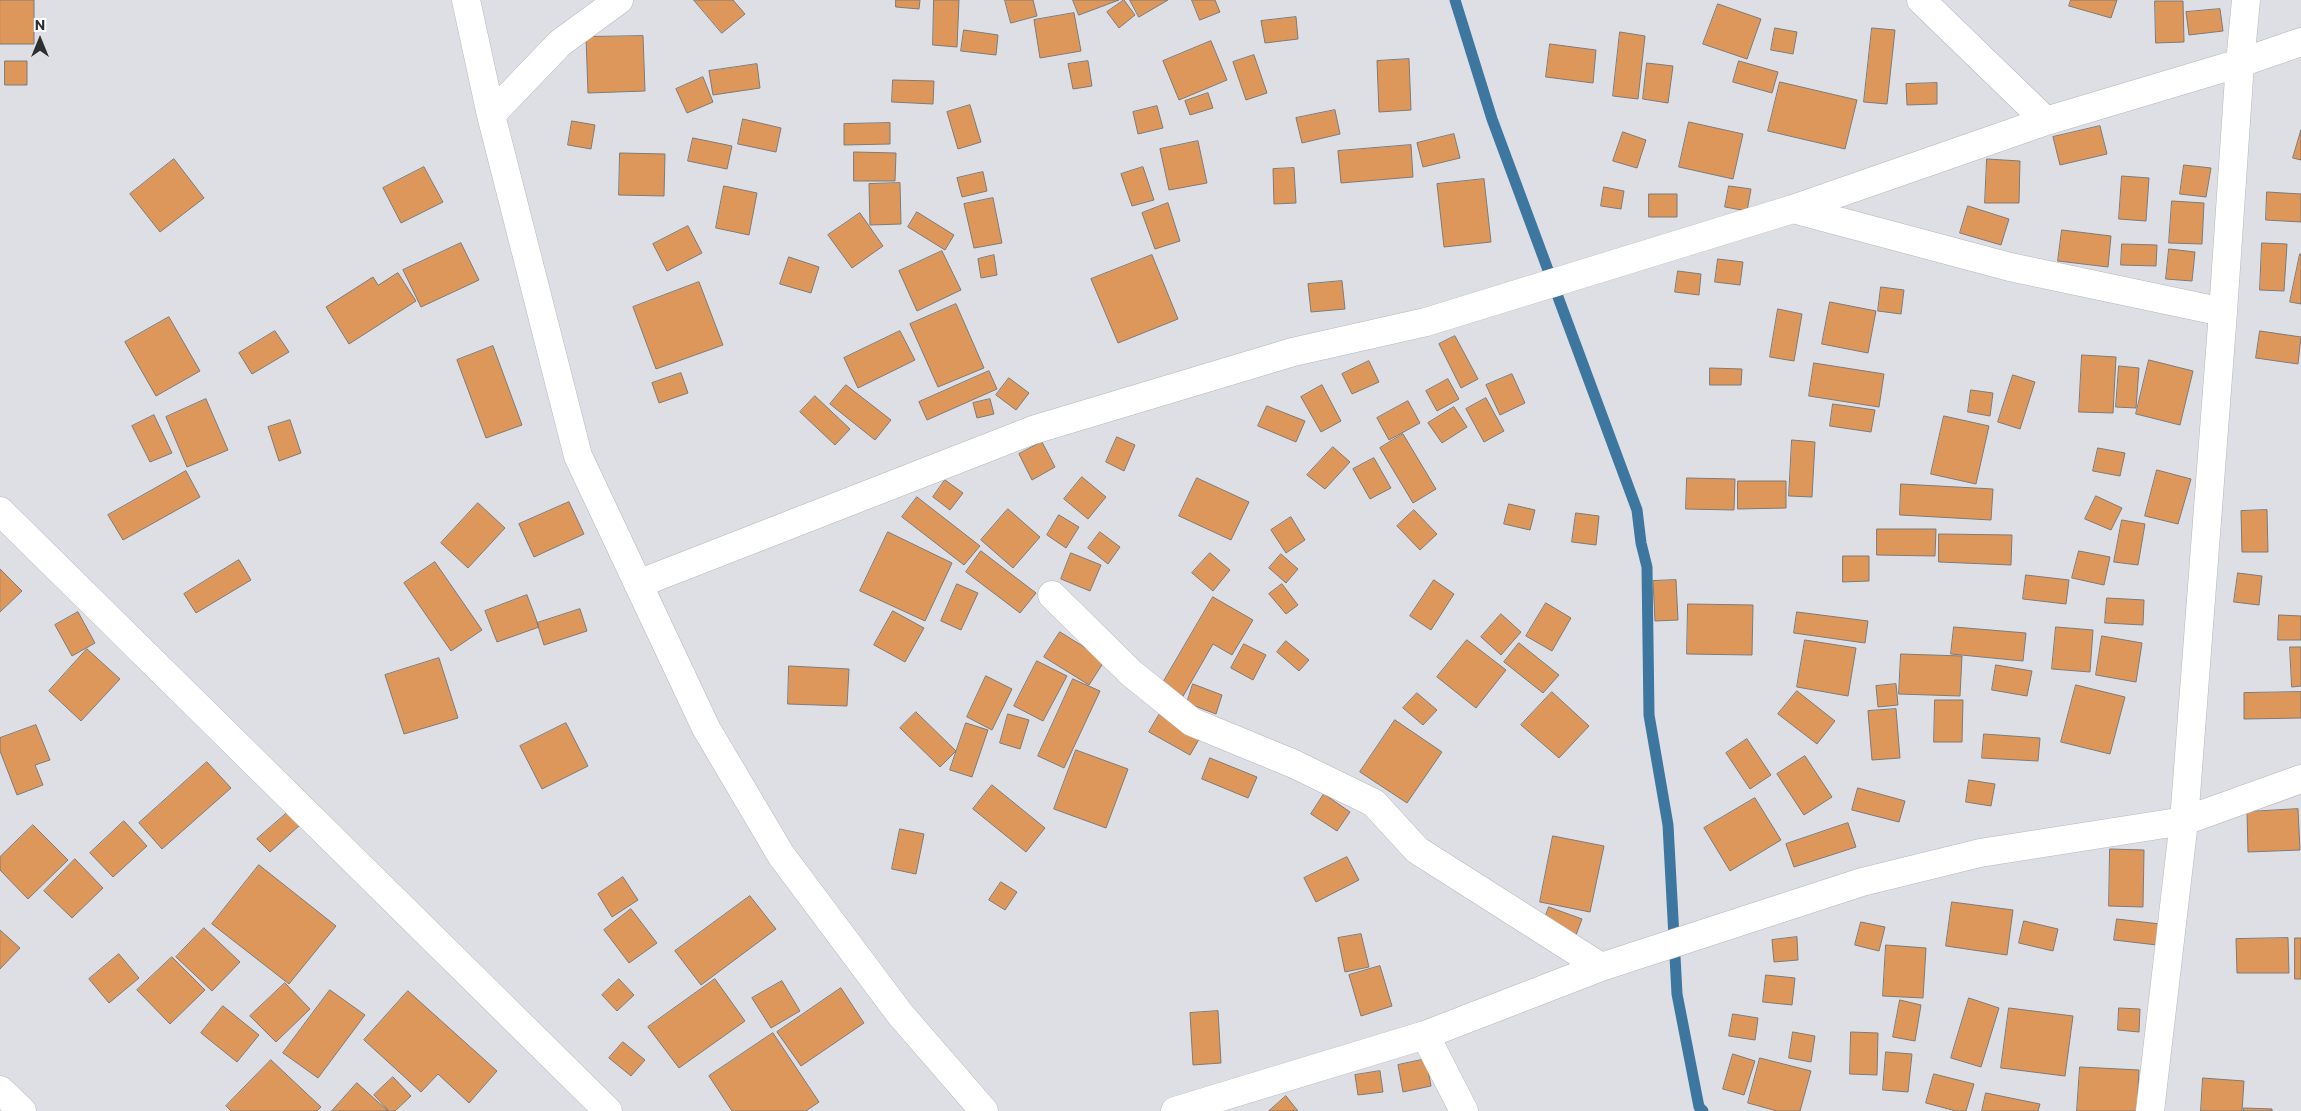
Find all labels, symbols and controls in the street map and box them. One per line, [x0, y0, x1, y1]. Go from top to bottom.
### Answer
north arrow [15, 15, 65, 65]
text: N [35, 16, 45, 33]

